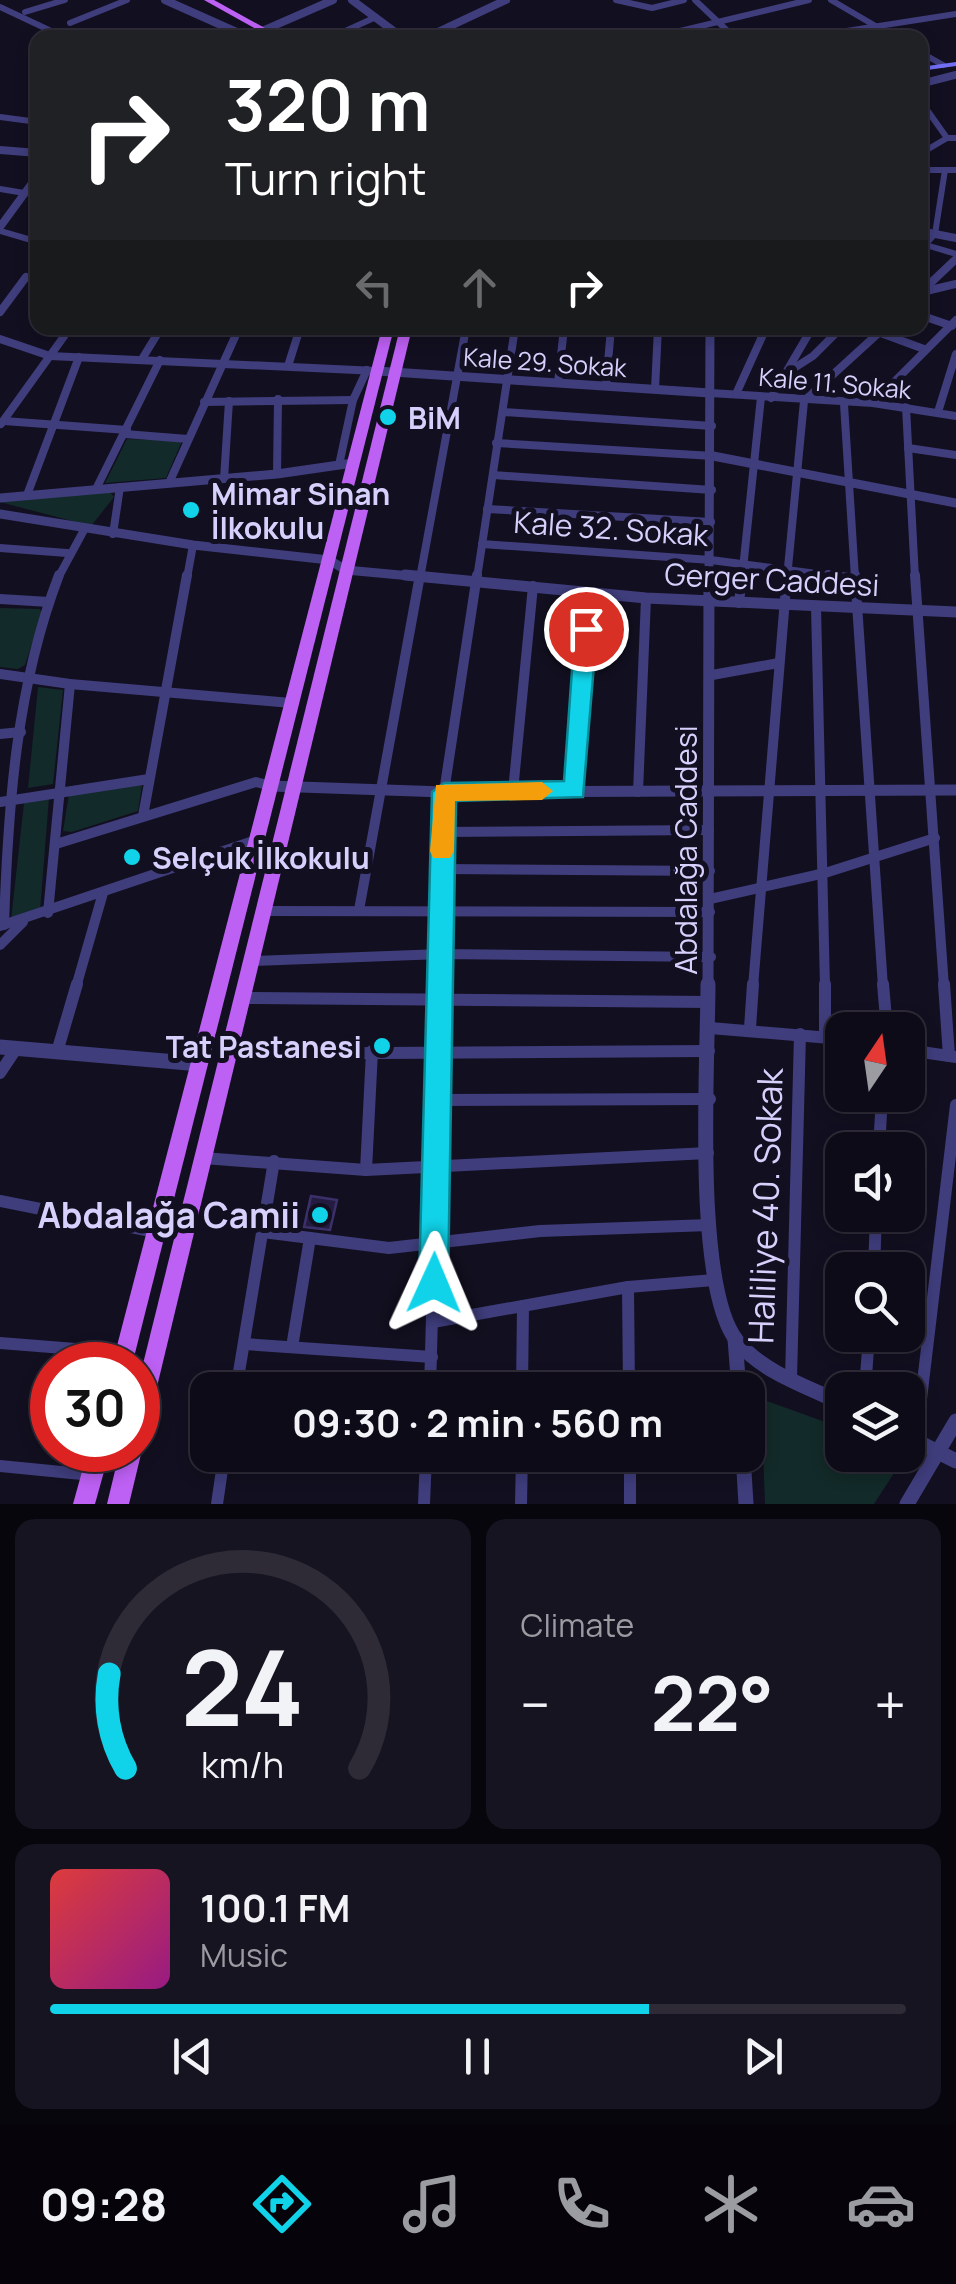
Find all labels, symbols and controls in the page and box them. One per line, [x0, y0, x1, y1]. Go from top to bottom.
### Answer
text: 320 m [225, 56, 430, 152]
icon: right [60, 70, 190, 200]
text: Turn right [225, 147, 426, 209]
icon: left [347, 260, 402, 315]
icon: ahead [452, 260, 507, 315]
icon: right [557, 260, 612, 315]
street label: Kale 29. Sokak [462, 339, 628, 385]
street label: Kale 11. Sokak [757, 359, 913, 407]
place label: BiM [408, 397, 461, 438]
marker: BiM [377, 406, 399, 428]
place label: Mimar Sinan İlkokulu [211, 473, 390, 548]
marker: Mimar Sinan İlkokulu [180, 499, 202, 521]
street label: Kale 32. Sokak [512, 501, 711, 555]
street label: Gerger Caddesi [664, 553, 880, 605]
pin [544, 587, 629, 672]
icon: arrive [559, 602, 614, 657]
street label: Abdalağa Caddesi [665, 725, 706, 975]
place label: Selçuk İlkokulu [152, 837, 370, 878]
marker: Selçuk İlkokulu [121, 846, 143, 868]
north arrow [825, 1012, 925, 1112]
map controls [825, 1012, 925, 1472]
place label: Tat Pastanesi [166, 1026, 362, 1067]
marker: Tat Pastanesi [371, 1035, 393, 1057]
street label: Haliliye 40. Sokak [736, 1066, 794, 1345]
button: sound [825, 1132, 925, 1232]
place label: Abdalağa Camii [37, 1191, 300, 1239]
marker: Abdalağa Camii [309, 1204, 331, 1226]
position arrow [382, 1231, 486, 1335]
button: search [825, 1252, 925, 1352]
speed limit sign: 30 [30, 1342, 160, 1472]
button: layers [825, 1372, 925, 1472]
text: 09:30 · 2 min · 560 m [292, 1396, 663, 1448]
text: Climate [521, 1603, 634, 1647]
text: 24 [181, 1615, 304, 1757]
text: 22° [651, 1651, 774, 1754]
text: − [521, 1666, 550, 1742]
text: + [874, 1666, 906, 1742]
text: km/h [201, 1740, 284, 1789]
text: 100.1 FM [200, 1881, 350, 1933]
text: Music [200, 1933, 288, 1977]
icon: previous [165, 2029, 220, 2084]
icon: pause [450, 2029, 505, 2084]
icon: next [736, 2029, 791, 2084]
icon: directions [247, 2169, 317, 2239]
icon: music [397, 2169, 467, 2239]
icon: phone [547, 2169, 617, 2239]
icon: climate [696, 2169, 766, 2239]
icon: car [846, 2169, 916, 2239]
text: 09:28 [40, 2173, 167, 2235]

